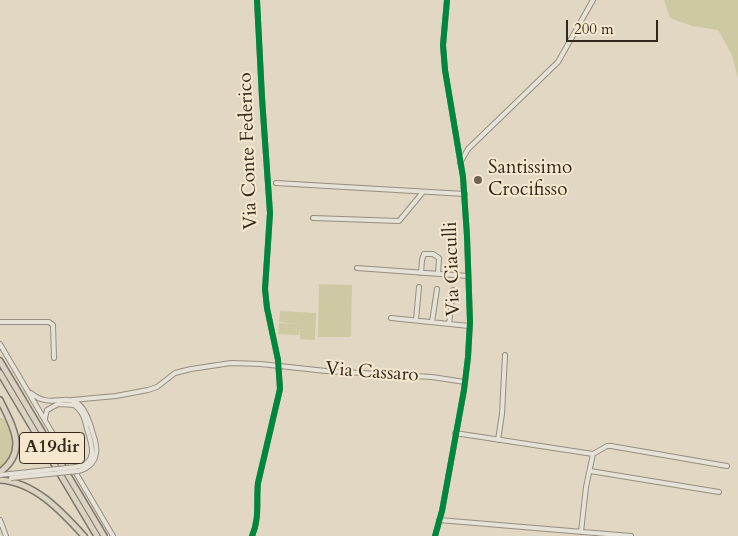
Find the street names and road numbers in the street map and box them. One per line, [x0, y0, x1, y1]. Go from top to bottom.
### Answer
street label: Via Conte Federico [235, 72, 263, 230]
street label: Via Ciaculli [440, 221, 466, 317]
street label: Via Cassaro [325, 358, 419, 388]
road number: A19dir [20, 432, 84, 463]

